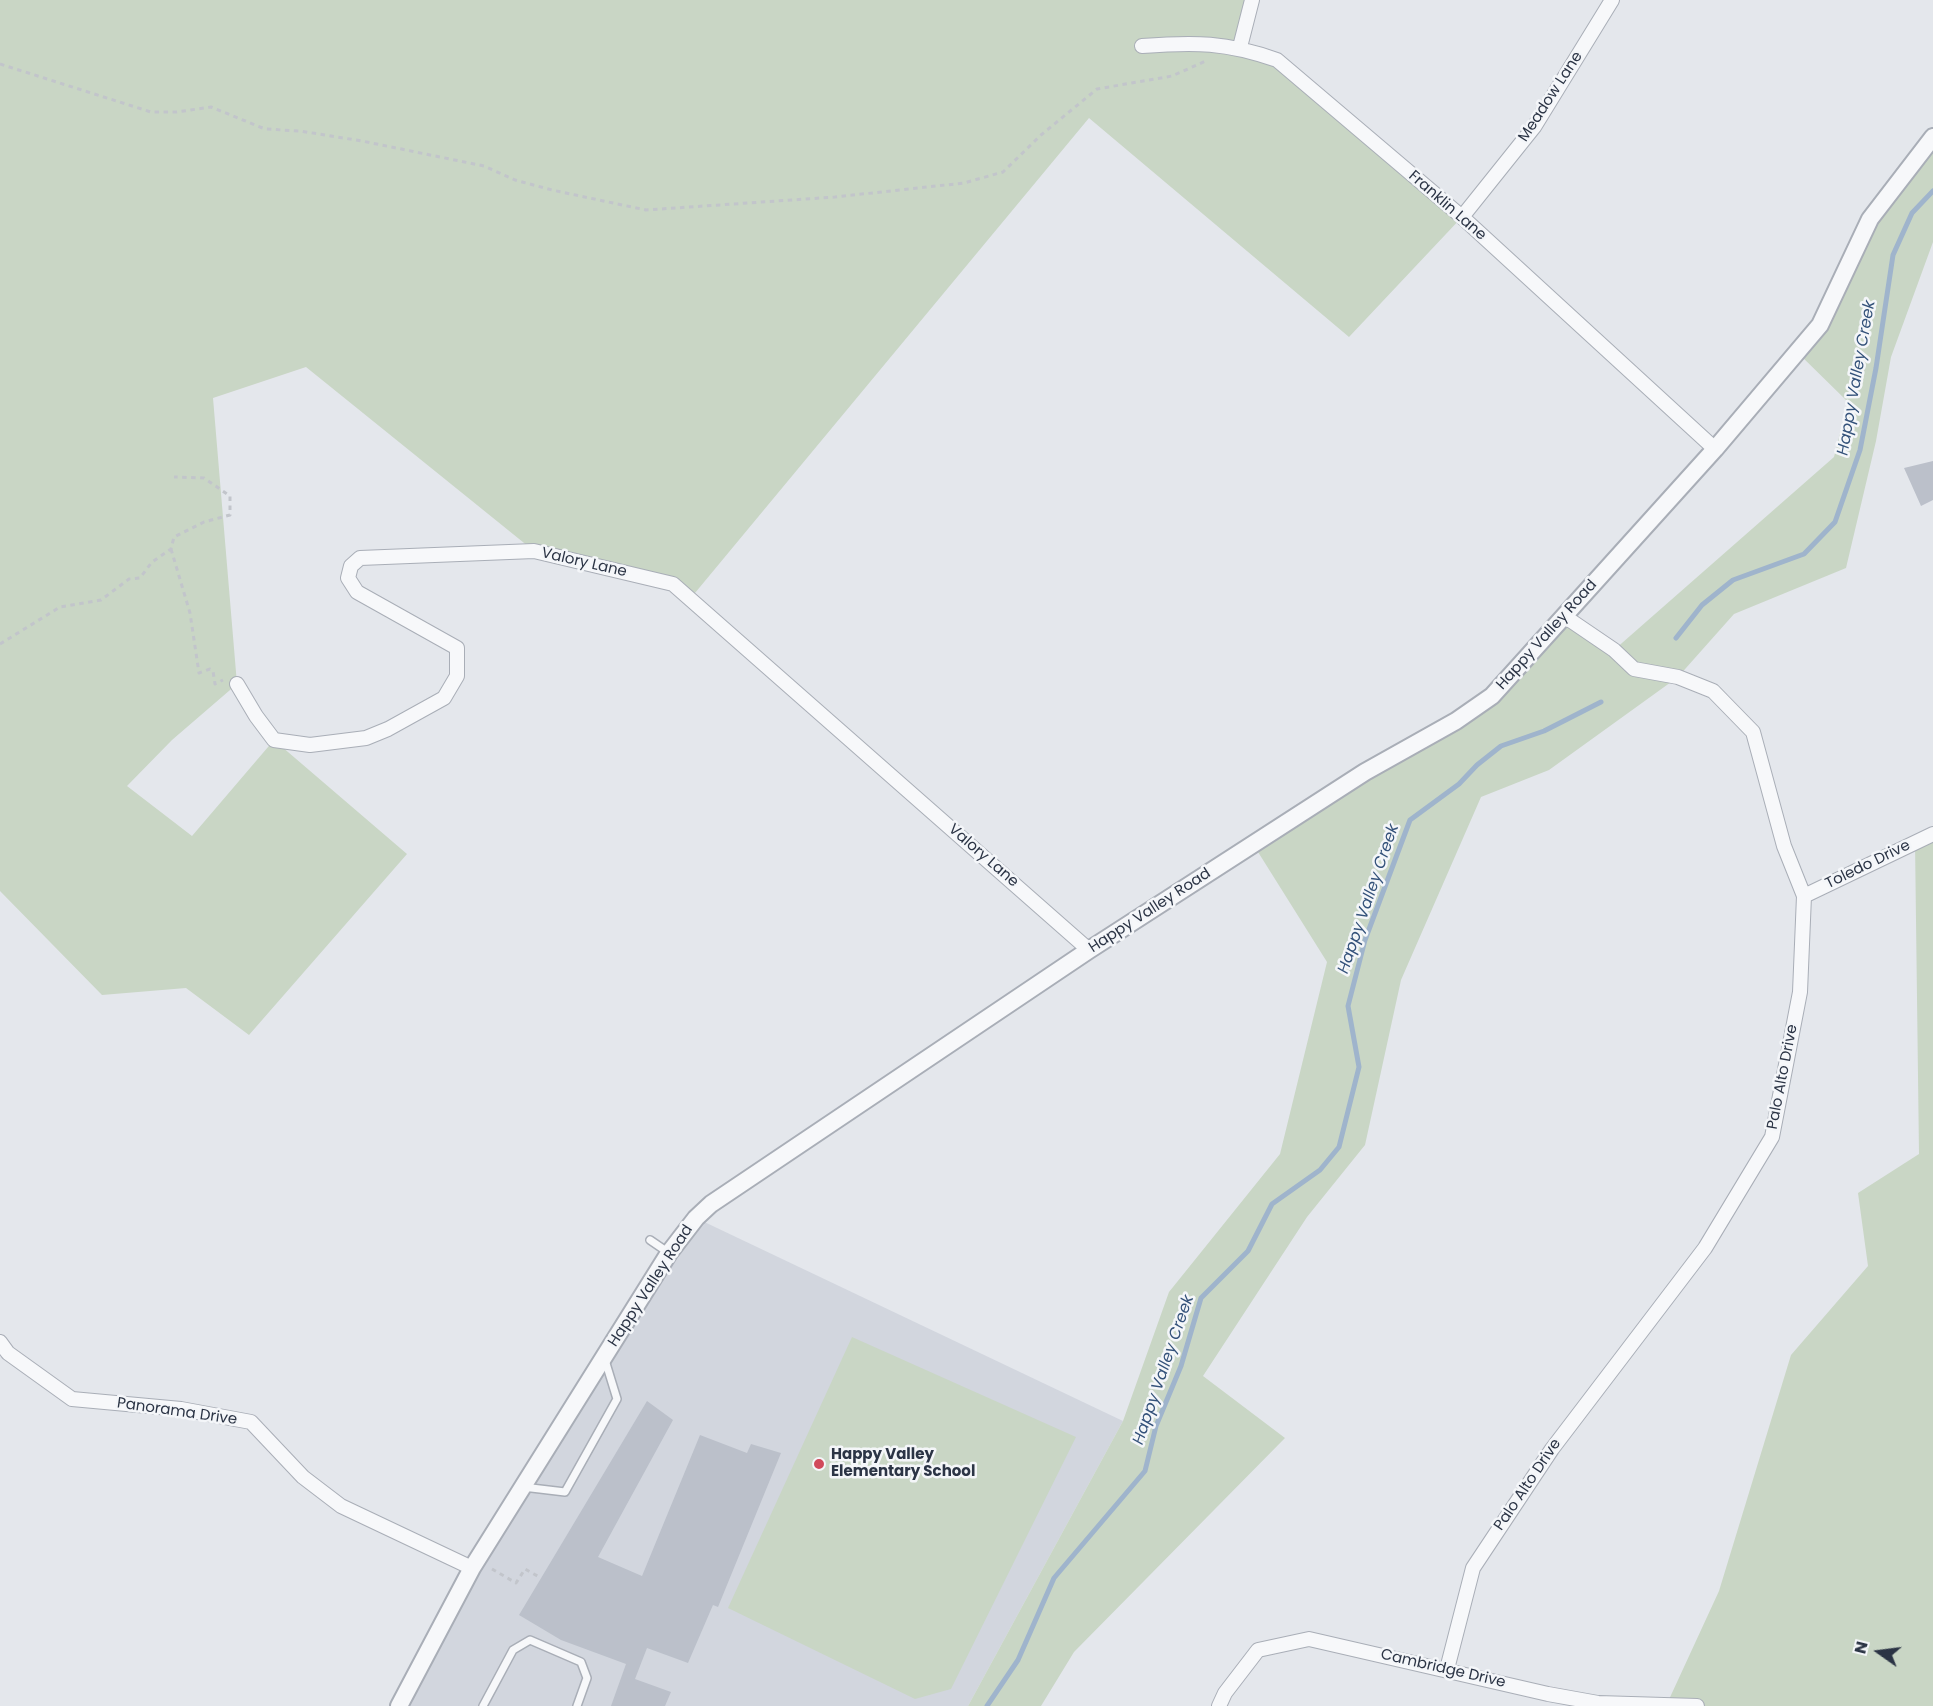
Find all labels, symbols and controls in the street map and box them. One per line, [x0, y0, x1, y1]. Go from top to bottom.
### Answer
street label: Meadow Lane [1515, 49, 1587, 145]
street label: Franklin Lane [1404, 167, 1490, 245]
water label: Happy Valley Creek [1834, 299, 1880, 457]
street label: Valory Lane [540, 544, 628, 582]
street label: Happy Valley Road [1493, 576, 1601, 694]
street label: Valory Lane [944, 821, 1022, 891]
water label: Happy Valley Creek [1334, 822, 1404, 976]
street label: Toledo Drive [1823, 837, 1913, 893]
street label: Happy Valley Road [1086, 865, 1214, 957]
street label: Palo Alto Drive [1764, 1023, 1802, 1131]
street label: Happy Valley Road [605, 1222, 697, 1350]
water label: Happy Valley Creek [1129, 1293, 1199, 1447]
street label: Panorama Drive [116, 1395, 238, 1429]
street label: Palo Alto Drive [1491, 1436, 1565, 1534]
place label: Happy Valley Elementary School [831, 1446, 975, 1481]
marker: Happy Valley Elementary School [812, 1457, 826, 1471]
north arrow [1849, 1622, 1909, 1682]
text: N [1848, 1639, 1874, 1656]
street label: Cambridge Drive [1379, 1646, 1507, 1692]

